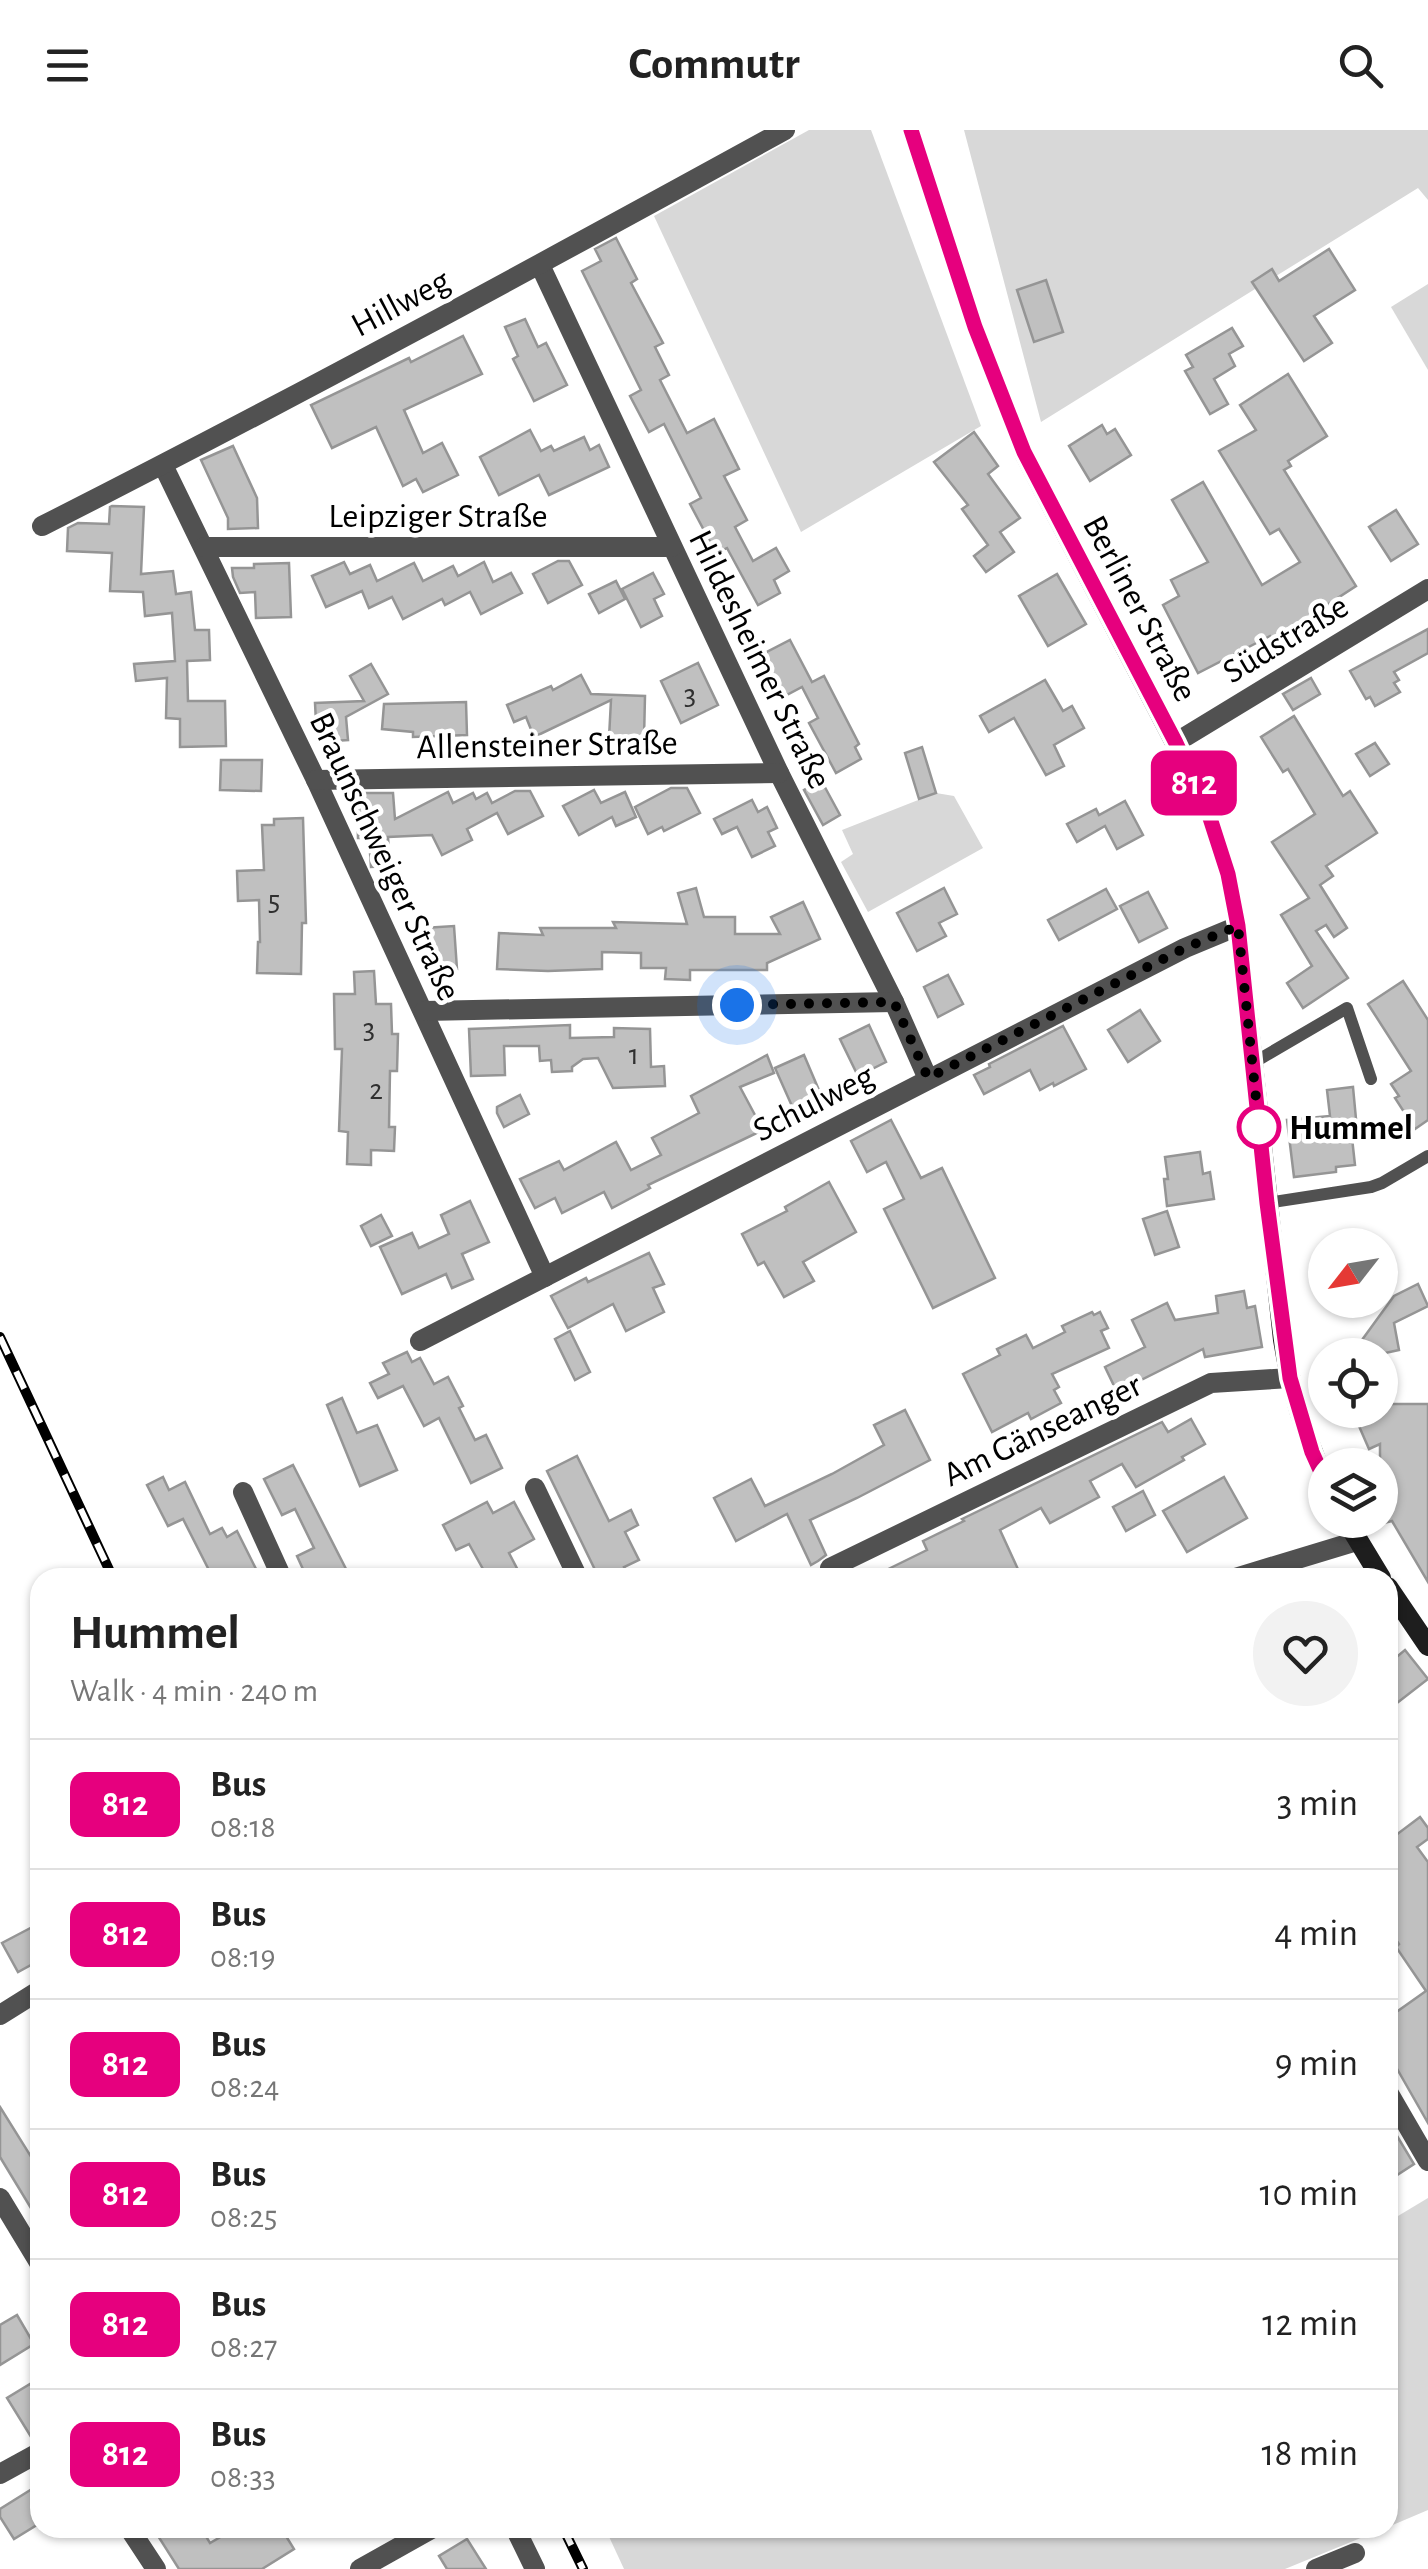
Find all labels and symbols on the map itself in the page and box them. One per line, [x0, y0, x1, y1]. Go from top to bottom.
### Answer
street label: Hillweg [346, 263, 456, 344]
street label: Leipziger Straße [328, 499, 548, 534]
street label: Berliner Straße [1076, 510, 1203, 707]
street label: Hildesheimer Straße [682, 525, 837, 794]
street label: Südstraße [1217, 588, 1354, 690]
house number: 3 [684, 680, 696, 710]
street label: Braunschweiger Straße [303, 707, 467, 1006]
street label: Allensteiner Straße [416, 726, 678, 765]
line badge: 812 [1136, 750, 1252, 816]
house number: 5 [268, 886, 280, 916]
your location [712, 980, 762, 1030]
house number: 3 [363, 1014, 375, 1044]
house number: 1 [629, 1040, 639, 1070]
street label: Schulweg [748, 1058, 879, 1148]
house number: 2 [369, 1075, 383, 1105]
marker: Hummel [1238, 1106, 1280, 1148]
place label: Hummel [1289, 1111, 1413, 1146]
north arrow [1308, 1228, 1398, 1318]
street label: Am Gänseanger [938, 1367, 1148, 1493]

